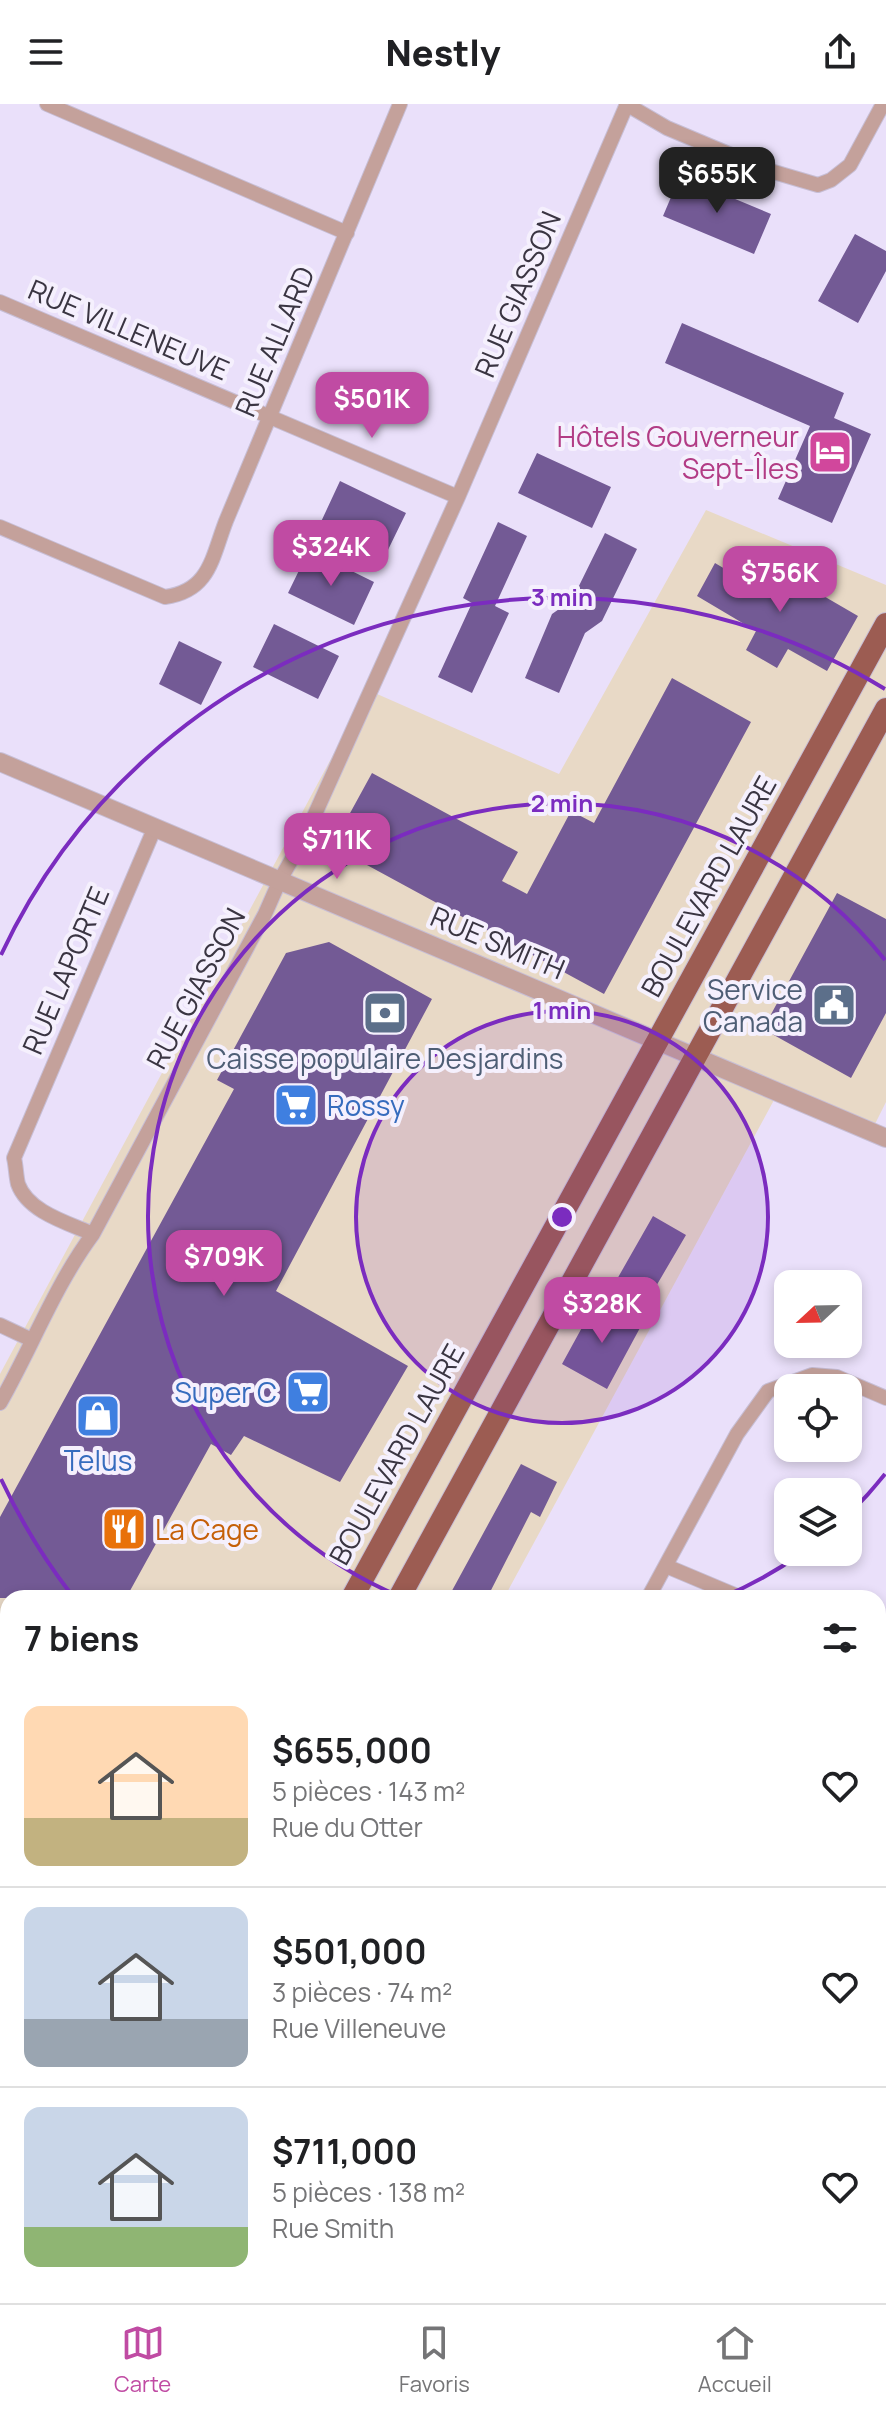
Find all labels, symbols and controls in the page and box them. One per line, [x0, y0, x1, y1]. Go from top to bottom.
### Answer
text: Nestly [386, 28, 500, 77]
icon: menu [24, 30, 68, 74]
icon: share [818, 30, 862, 74]
pin: $655K [661, 147, 773, 215]
text: $655K [677, 155, 757, 191]
street label: RUE GIASSON [465, 205, 569, 383]
street label: RUE ALLARD [225, 260, 323, 422]
street label: RUE VILLENEUVE [23, 270, 235, 388]
pin: $501K [316, 372, 428, 440]
text: $501K [334, 380, 410, 416]
place label: Hôtels Gouverneur Sept-Îles [557, 417, 799, 487]
hotel icon: Hôtels Gouverneur Sept-Îles [806, 428, 854, 476]
pin: $324K [275, 520, 387, 588]
text: $324K [291, 528, 371, 564]
pin: $756K [724, 546, 836, 614]
text: $756K [741, 554, 819, 590]
text: 3 min [531, 580, 593, 613]
street label: BOULEVARD LAURE [632, 769, 784, 1003]
text: 2 min [531, 786, 593, 819]
pin: $711K [281, 813, 393, 881]
text: $711K [302, 821, 372, 857]
street label: RUE LAPORTE [13, 880, 117, 1060]
street label: RUE SMITH [425, 897, 571, 987]
street label: RUE GIASSON [137, 901, 253, 1075]
place label: Service Canada [703, 970, 803, 1040]
public building icon: Service Canada [810, 981, 858, 1029]
bank icon: Caisse populaire Desjardins [361, 989, 409, 1037]
text: 1 min [533, 993, 591, 1026]
place label: Caisse populaire Desjardins [207, 1039, 563, 1077]
supermarket icon: Rossy [272, 1081, 320, 1129]
place label: Rossy [327, 1086, 405, 1124]
centre of rings [548, 1203, 576, 1231]
pin: $709K [168, 1230, 280, 1298]
text: $709K [184, 1238, 264, 1274]
north arrow [774, 1270, 862, 1358]
map controls [774, 1270, 862, 1566]
pin: $328K [546, 1277, 658, 1345]
text: $328K [562, 1285, 642, 1321]
street label: BOULEVARD LAURE [320, 1337, 472, 1571]
supermarket icon: Super C [284, 1368, 332, 1416]
place label: Super C [174, 1373, 277, 1411]
button: locate [774, 1374, 862, 1462]
shop icon: Telus [74, 1392, 122, 1440]
place label: Telus [64, 1441, 132, 1479]
button: layers [774, 1478, 862, 1566]
restaurant icon: La Cage [100, 1505, 148, 1553]
place label: La Cage [155, 1510, 259, 1548]
text: 7 biens [24, 1615, 139, 1661]
icon: filters [818, 1616, 862, 1660]
text: $655,000 [272, 1727, 432, 1773]
icon: home [88, 1738, 184, 1834]
icon: heart [818, 1764, 862, 1808]
text: 5 pièces · 143 m² [272, 1773, 466, 1809]
text: Rue du Otter [272, 1809, 423, 1845]
text: $501,000 [272, 1928, 427, 1974]
icon: home [88, 1939, 184, 2035]
icon: heart [818, 1965, 862, 2009]
text: 3 pièces · 74 m² [272, 1974, 452, 2010]
text: Rue Villeneuve [272, 2010, 446, 2046]
text: $711,000 [272, 2128, 417, 2174]
icon: home [88, 2139, 184, 2235]
icon: heart [818, 2165, 862, 2209]
text: 5 pièces · 138 m² [272, 2174, 465, 2210]
text: Rue Smith [272, 2210, 394, 2246]
tab: Carte [114, 2321, 171, 2399]
tab: Favoris [399, 2321, 470, 2399]
tab: Accueil [698, 2321, 772, 2399]

